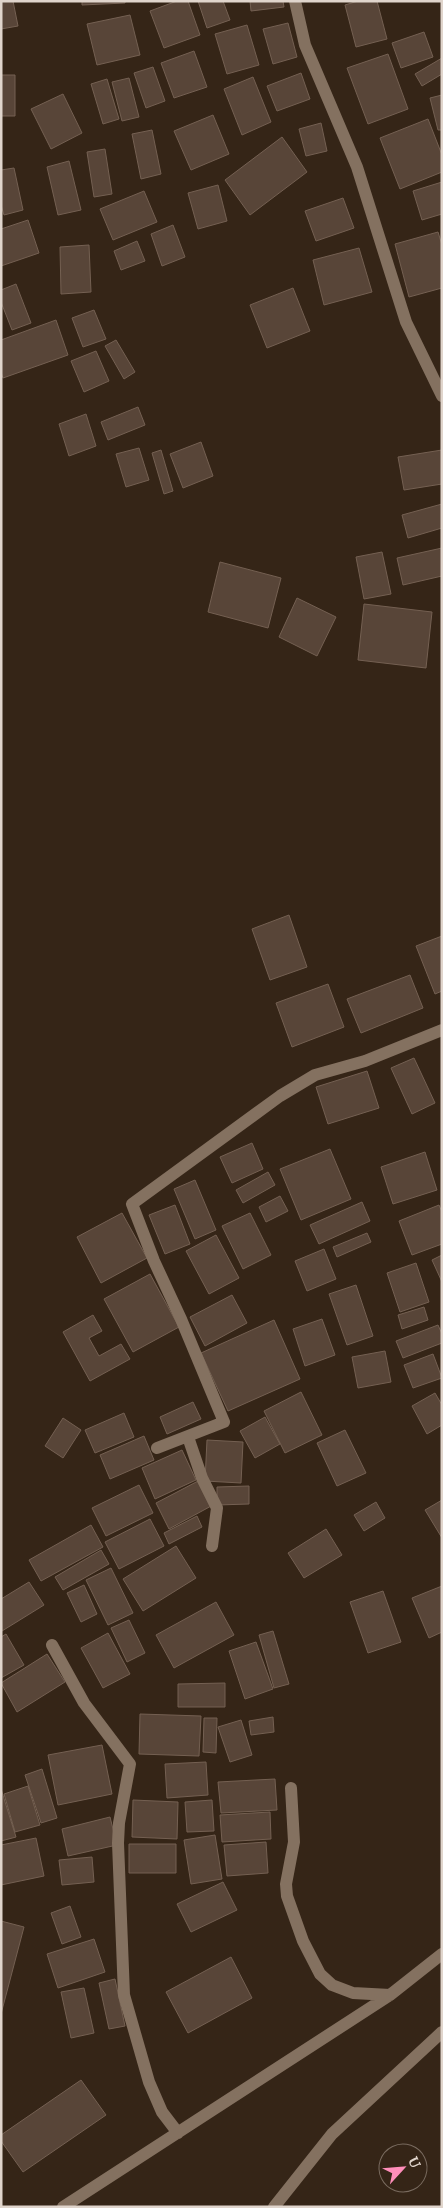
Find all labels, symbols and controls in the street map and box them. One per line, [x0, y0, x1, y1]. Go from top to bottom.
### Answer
north arrow [378, 2143, 428, 2193]
text: U [404, 2154, 425, 2171]

